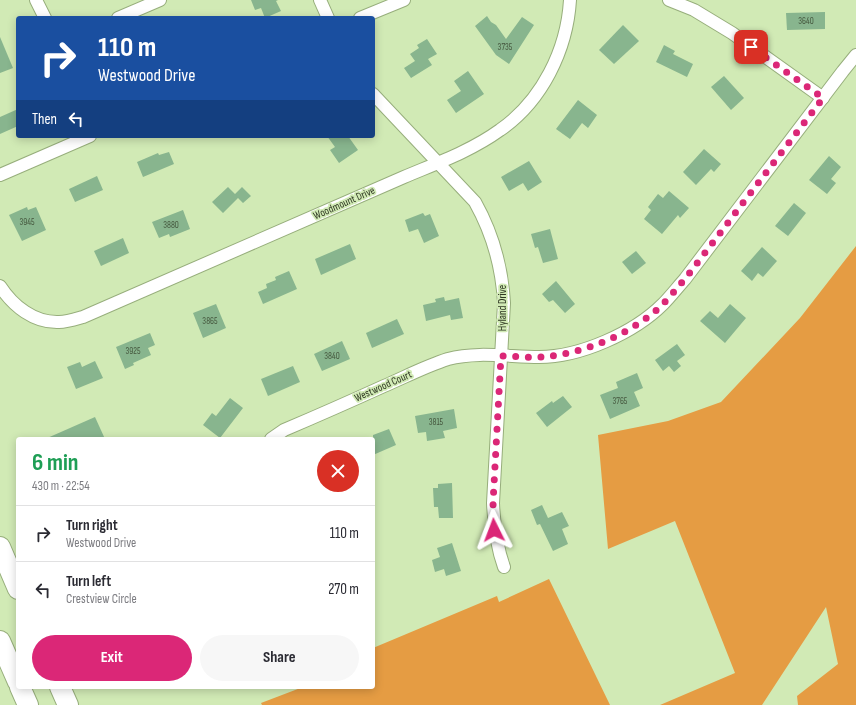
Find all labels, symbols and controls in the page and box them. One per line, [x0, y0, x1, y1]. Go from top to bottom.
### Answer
house number: 3640 [798, 16, 814, 27]
pin [734, 30, 768, 64]
text: 110 m [98, 31, 156, 64]
icon: right [32, 32, 84, 84]
icon: arrive [740, 36, 762, 58]
house number: 3735 [498, 42, 513, 53]
text: Westwood Drive [98, 65, 195, 86]
icon: left [65, 108, 87, 130]
text: Then [32, 110, 57, 129]
street label: Woodmount Drive [311, 184, 377, 222]
house number: 3945 [19, 217, 35, 228]
house number: 3880 [163, 220, 179, 231]
street label: Hyland Drive [496, 285, 509, 331]
house number: 3865 [202, 316, 218, 327]
house number: 3925 [125, 346, 141, 357]
house number: 3840 [324, 351, 340, 362]
street label: Westwood Court [352, 367, 414, 404]
house number: 3765 [613, 396, 628, 407]
house number: 3815 [429, 417, 444, 428]
text: 6 min [32, 448, 79, 477]
button: close [317, 450, 359, 492]
text: 430 m · 22:54 [32, 478, 90, 494]
position arrow [473, 509, 515, 551]
text: Turn right [66, 516, 118, 535]
icon: right [32, 523, 54, 545]
text: 110 m [330, 524, 359, 543]
text: Westwood Drive [66, 535, 136, 551]
text: Turn left [66, 572, 111, 591]
icon: left [32, 579, 54, 601]
text: 270 m [328, 580, 359, 599]
text: Crestview Circle [66, 591, 137, 607]
button: Exit [32, 635, 192, 681]
button: Share [200, 635, 359, 681]

